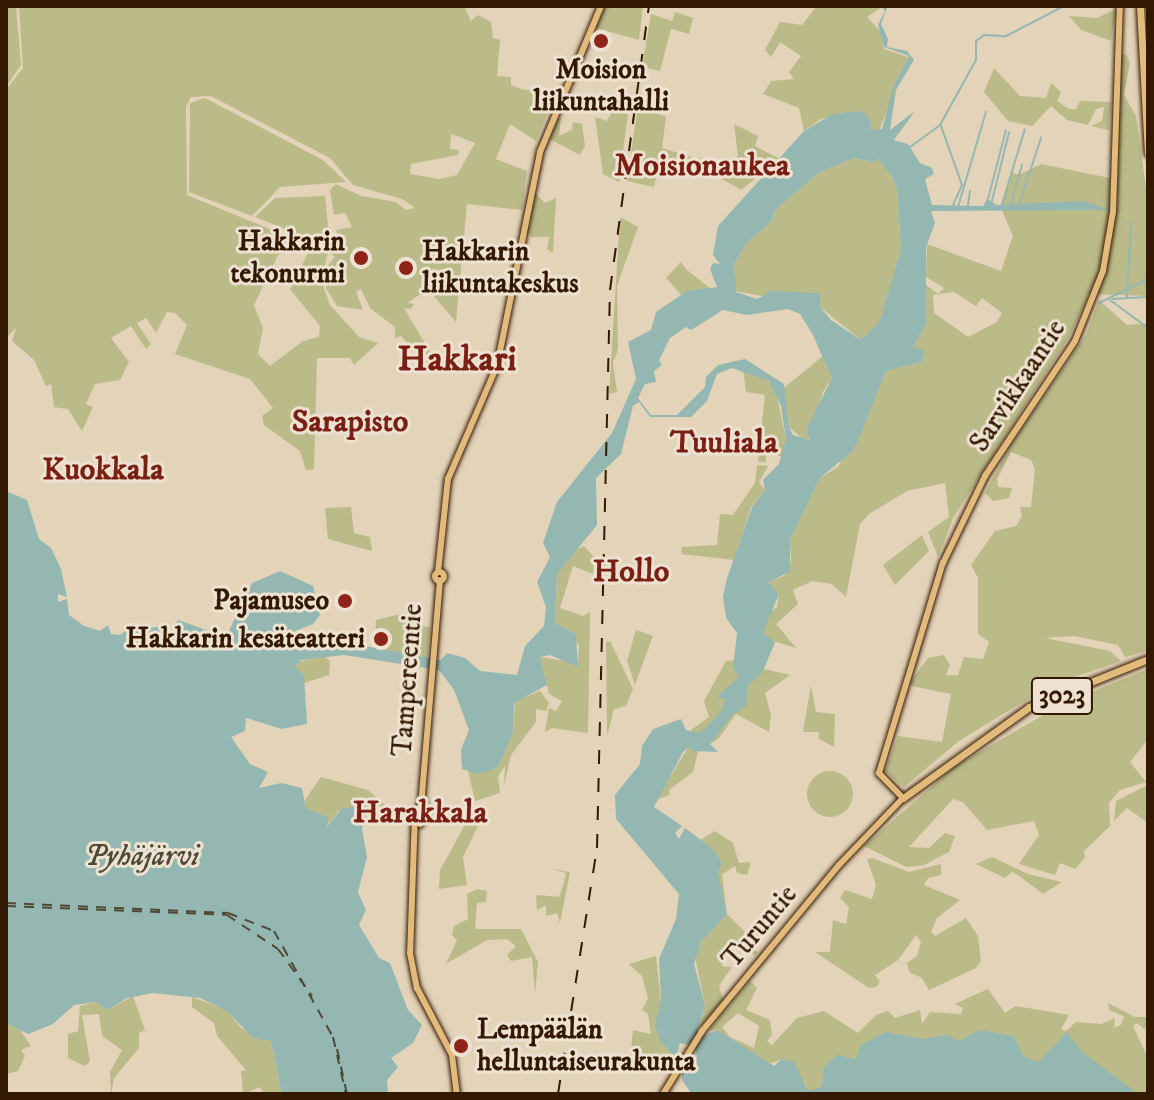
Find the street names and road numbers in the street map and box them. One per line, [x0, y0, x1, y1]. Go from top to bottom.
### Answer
street label: Sarvikkaantie [963, 314, 1073, 458]
street label: Tampereentie [386, 602, 430, 758]
road number: 3023 [1030, 674, 1094, 718]
street label: Turuntie [715, 878, 805, 976]

